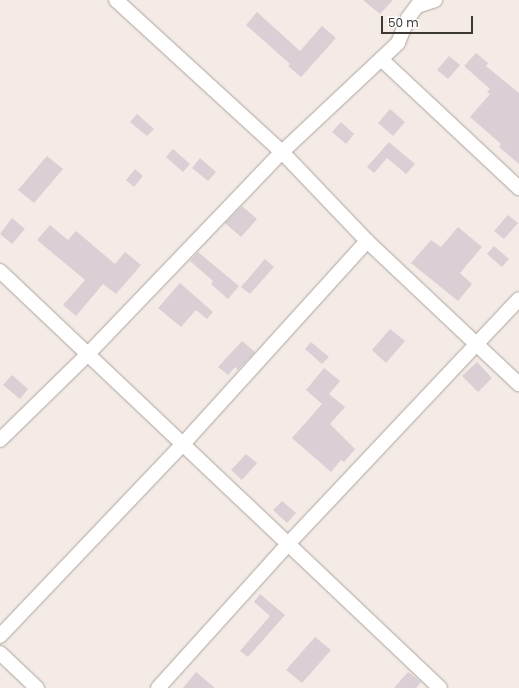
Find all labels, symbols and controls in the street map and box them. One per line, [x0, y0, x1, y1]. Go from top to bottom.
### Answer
scale bar [383, 8, 475, 34]
text: 50 m [388, 14, 419, 31]

